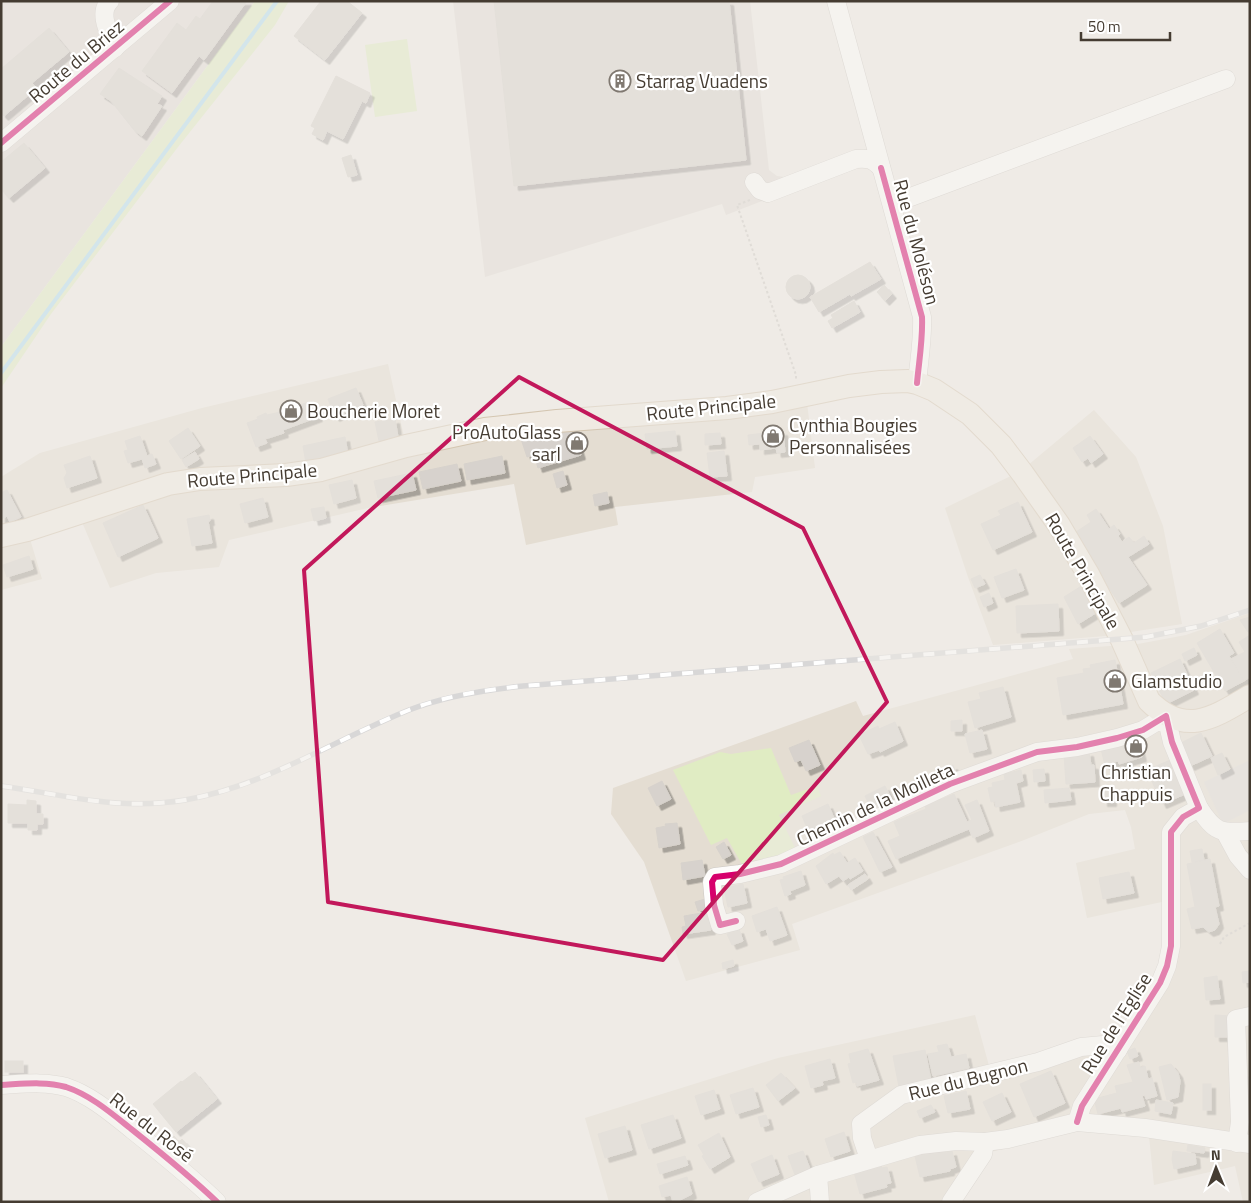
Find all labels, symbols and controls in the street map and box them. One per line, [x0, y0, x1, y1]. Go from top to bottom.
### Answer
scale bar [1081, 10, 1170, 42]
street label: Route du Briez [22, 12, 130, 109]
text: 50 m [1088, 15, 1121, 38]
place label: Starrag Vuadens [636, 66, 768, 95]
building icon: Starrag Vuadens [608, 69, 632, 93]
street label: Rue du Moléson [887, 176, 948, 308]
street label: Route Principale [645, 385, 777, 428]
place label: Boucherie Moret [307, 396, 440, 425]
shop icon: Boucherie Moret [279, 399, 303, 423]
place label: Cynthia Bougies Personnalisées [789, 410, 917, 461]
place label: ProAutoGlass sarl [452, 417, 561, 468]
shop icon: Cynthia Bougies Personnalisées [761, 424, 785, 448]
shop icon: ProAutoGlass sarl [565, 431, 589, 455]
street label: Route Principale [186, 454, 318, 495]
street label: Route Principale [1038, 507, 1129, 634]
place label: Glamstudio [1131, 666, 1222, 695]
shop icon: Glamstudio [1103, 669, 1127, 693]
shop icon: Christian Chappuis [1124, 734, 1148, 758]
street label: Chemin de la Moilleta [791, 754, 959, 853]
place label: Christian Chappuis [1099, 757, 1173, 808]
street label: Rue de l'Eglise [1073, 966, 1158, 1079]
street label: Rue du Bugnon [905, 1050, 1030, 1107]
street label: Rue du Rosé [104, 1084, 201, 1169]
north arrow [1191, 1143, 1241, 1193]
text: N [1211, 1144, 1221, 1165]

